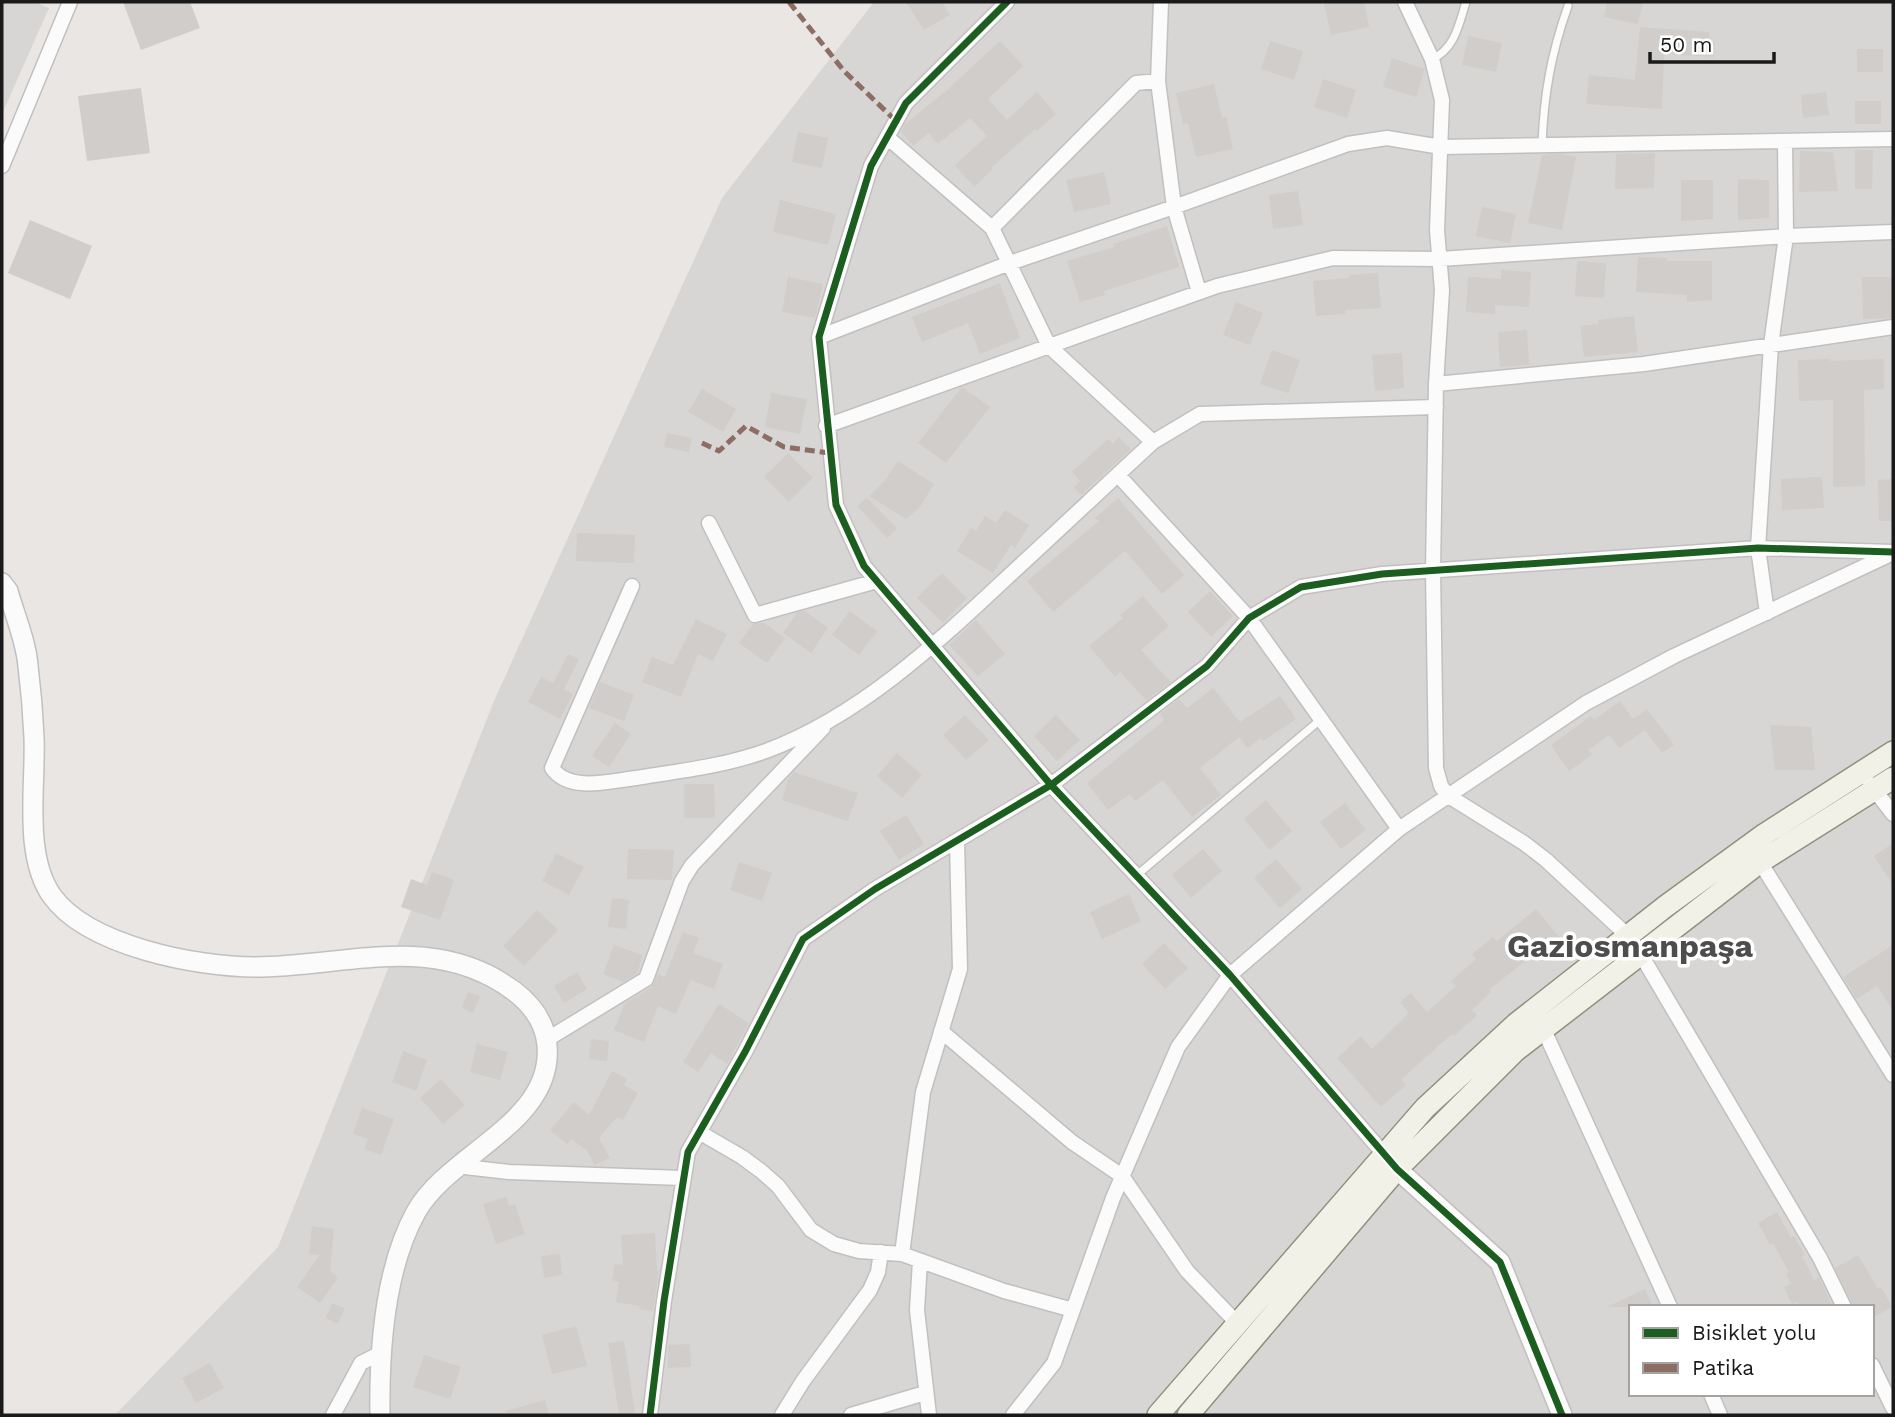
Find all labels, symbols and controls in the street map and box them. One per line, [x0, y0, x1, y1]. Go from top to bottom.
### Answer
scale bar [1650, 21, 1774, 65]
text: 50 m [1660, 32, 1712, 57]
district label: Gaziosmanpaşa [1507, 927, 1754, 965]
legend [1629, 1305, 1874, 1396]
text: Bisiklet yolu [1692, 1320, 1816, 1345]
text: Patika [1692, 1355, 1754, 1380]

